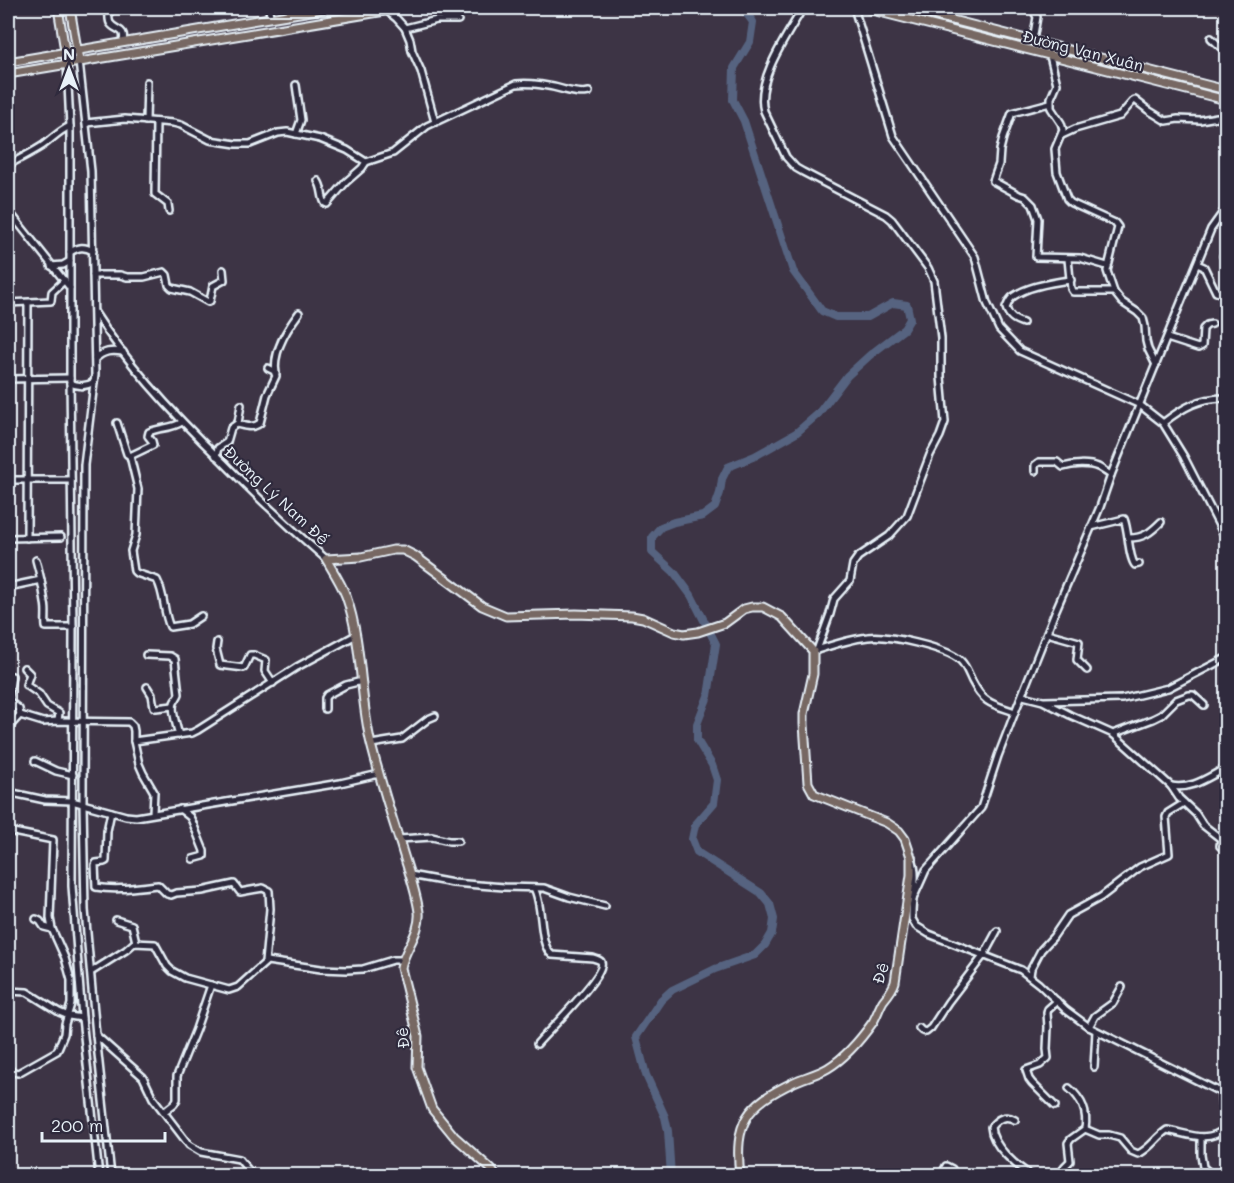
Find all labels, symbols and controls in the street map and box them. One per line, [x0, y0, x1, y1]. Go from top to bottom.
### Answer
street label: Đường Vạn Xuân [1020, 25, 1146, 75]
north arrow [39, 39, 99, 99]
text: N [63, 43, 75, 64]
street label: Đường Lý Nam Đế [220, 441, 334, 549]
street label: Đê [867, 960, 893, 986]
street label: Đê [390, 1026, 414, 1050]
scale bar [42, 1105, 165, 1143]
text: 200 m [51, 1113, 103, 1137]

